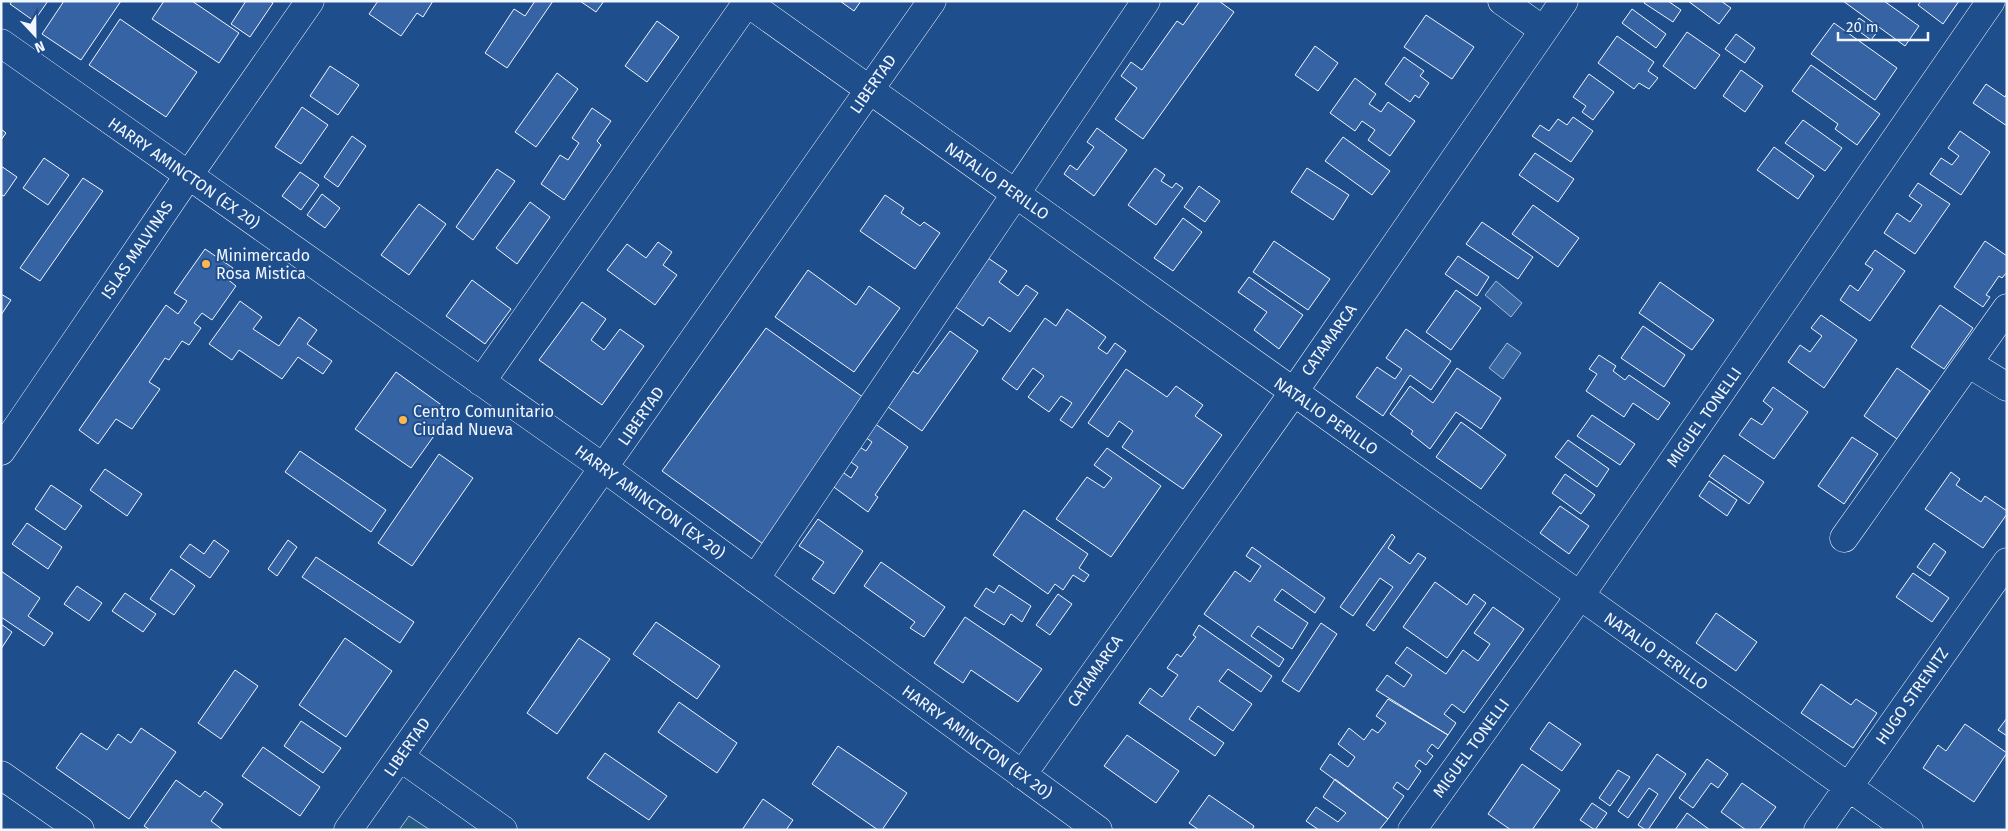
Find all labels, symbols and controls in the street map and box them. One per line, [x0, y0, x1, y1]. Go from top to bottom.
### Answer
north arrow [10, 10, 60, 60]
scale bar [1838, 10, 1928, 42]
text: 20 m [1846, 18, 1879, 36]
text: N [32, 37, 47, 56]
street label: LIBERTAD [846, 51, 900, 117]
street label: HARRY AMINCTON (EX 20) [105, 113, 263, 233]
street label: NATALIO PERILLO [941, 138, 1053, 224]
street label: ISLAS MALVINAS [97, 197, 177, 303]
place label: Minimercado Rosa Mistica [216, 246, 310, 283]
marker: Minimercado Rosa Mistica [200, 258, 212, 270]
street label: CATAMARCA [1297, 300, 1361, 380]
street label: MIGUEL TONELLI [1663, 363, 1745, 471]
street label: NATALIO PERILLO [1270, 373, 1382, 459]
street label: LIBERTAD [614, 383, 668, 449]
place label: Centro Comunitario Ciudad Nueva [413, 402, 554, 439]
marker: Centro Comunitario Ciudad Nueva [397, 414, 409, 426]
street label: HARRY AMINCTON (EX 20) [571, 441, 729, 563]
street label: NATALIO PERILLO [1600, 608, 1712, 694]
street label: CATAMARCA [1063, 631, 1127, 711]
street label: HUGO STRENITZ [1872, 644, 1952, 748]
street label: HARRY AMINCTON (EX 20) [898, 681, 1056, 803]
street label: MIGUEL TONELLI [1429, 695, 1513, 801]
street label: LIBERTAD [380, 714, 434, 780]

